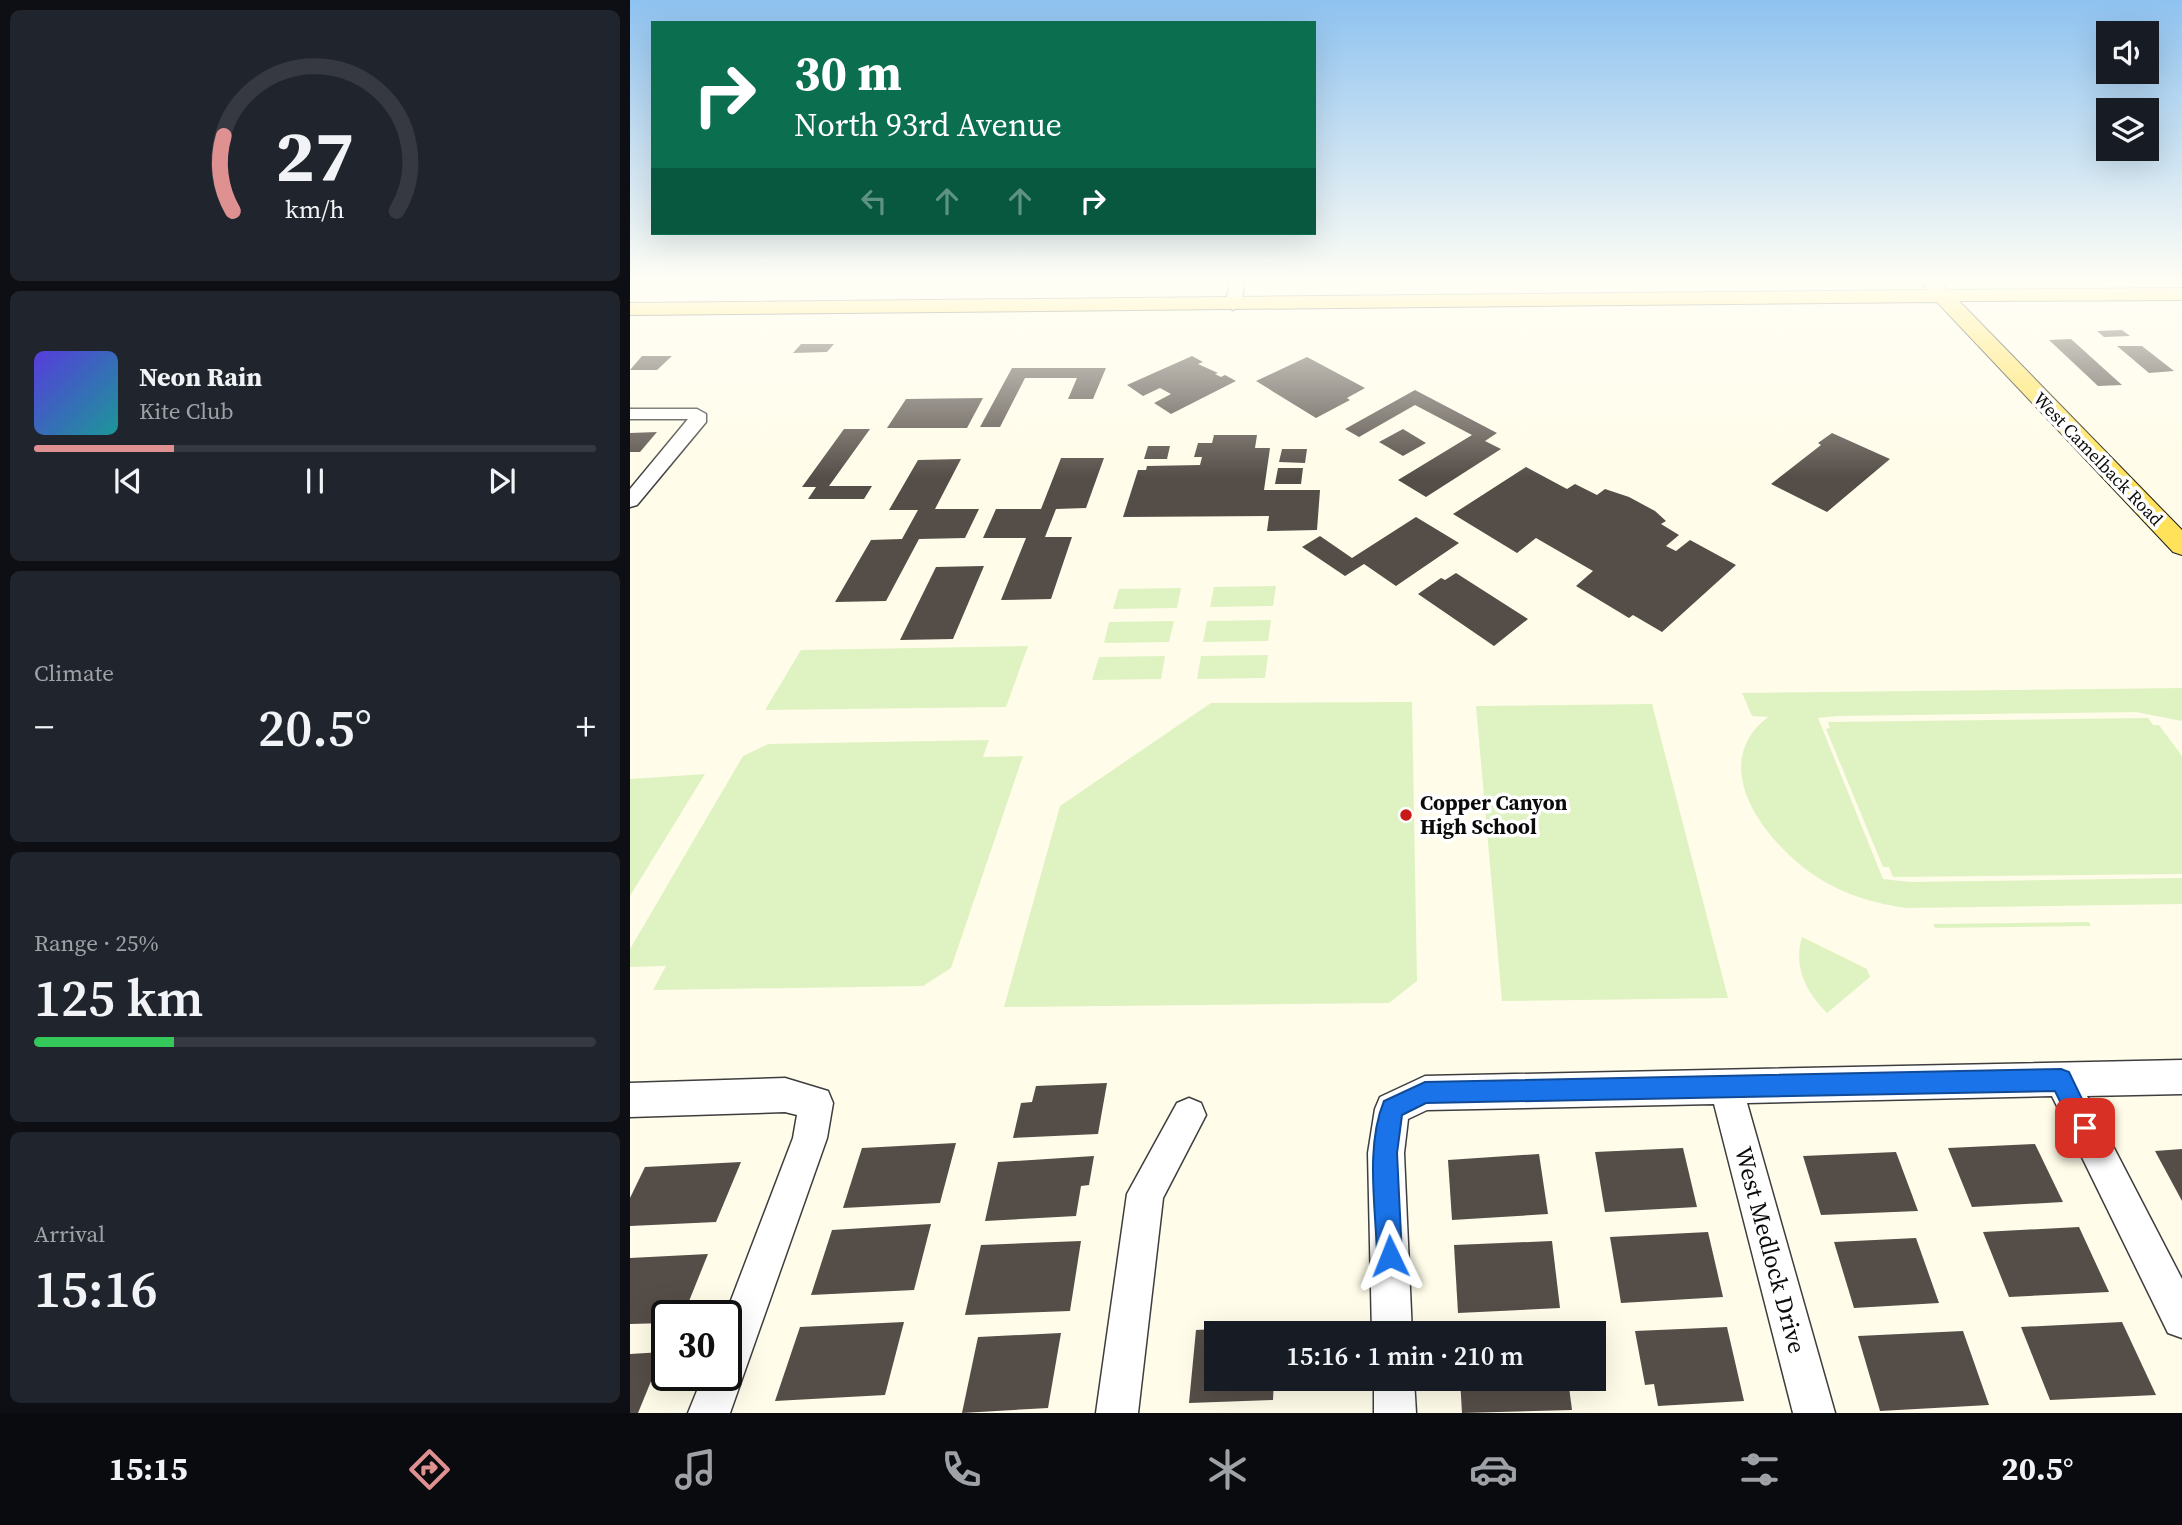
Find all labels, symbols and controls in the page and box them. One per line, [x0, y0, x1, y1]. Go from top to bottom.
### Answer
map controls [2096, 21, 2159, 161]
button: sound [2096, 21, 2159, 84]
text: 30 m [794, 39, 902, 106]
icon: right [679, 49, 770, 140]
button: layers [2096, 98, 2159, 161]
text: North 93rd Avenue [794, 103, 1062, 147]
text: 27 [276, 107, 354, 206]
icon: left [855, 182, 893, 220]
icon: ahead [928, 182, 966, 220]
icon: ahead [1001, 182, 1039, 220]
icon: right [1074, 182, 1112, 220]
text: km/h [285, 192, 345, 226]
text: Neon Rain [139, 359, 262, 395]
street label: West Camelback Road [2028, 386, 2169, 531]
text: Kite Club [139, 395, 234, 427]
icon: previous [109, 462, 147, 500]
icon: pause [296, 462, 334, 500]
icon: next [483, 462, 521, 500]
text: Climate [34, 657, 114, 689]
text: 20.5° [258, 692, 372, 763]
text: − [34, 701, 54, 753]
text: + [576, 701, 596, 753]
place label: Copper Canyon High School [1420, 788, 1568, 841]
marker: Copper Canyon High School [1398, 807, 1414, 823]
text: Range · 25% [34, 927, 159, 959]
text: 125 km [34, 962, 203, 1033]
pin [2055, 1098, 2115, 1158]
icon: arrive [2066, 1109, 2104, 1147]
street label: West Medlock Drive [1727, 1143, 1814, 1357]
text: Arrival [34, 1218, 105, 1250]
position arrow [1353, 1219, 1427, 1293]
text: 15:16 [34, 1253, 158, 1324]
speed limit sign: 30 [651, 1300, 742, 1391]
text: 15:16 · 1 min · 210 m [1286, 1338, 1524, 1374]
icon: directions [405, 1445, 454, 1494]
icon: music [671, 1445, 720, 1494]
icon: phone [937, 1445, 986, 1494]
icon: climate [1203, 1445, 1252, 1494]
icon: car [1469, 1445, 1518, 1494]
icon: filters [1735, 1445, 1784, 1494]
text: 15:15 [109, 1447, 188, 1491]
text: 20.5° [2001, 1447, 2073, 1491]

